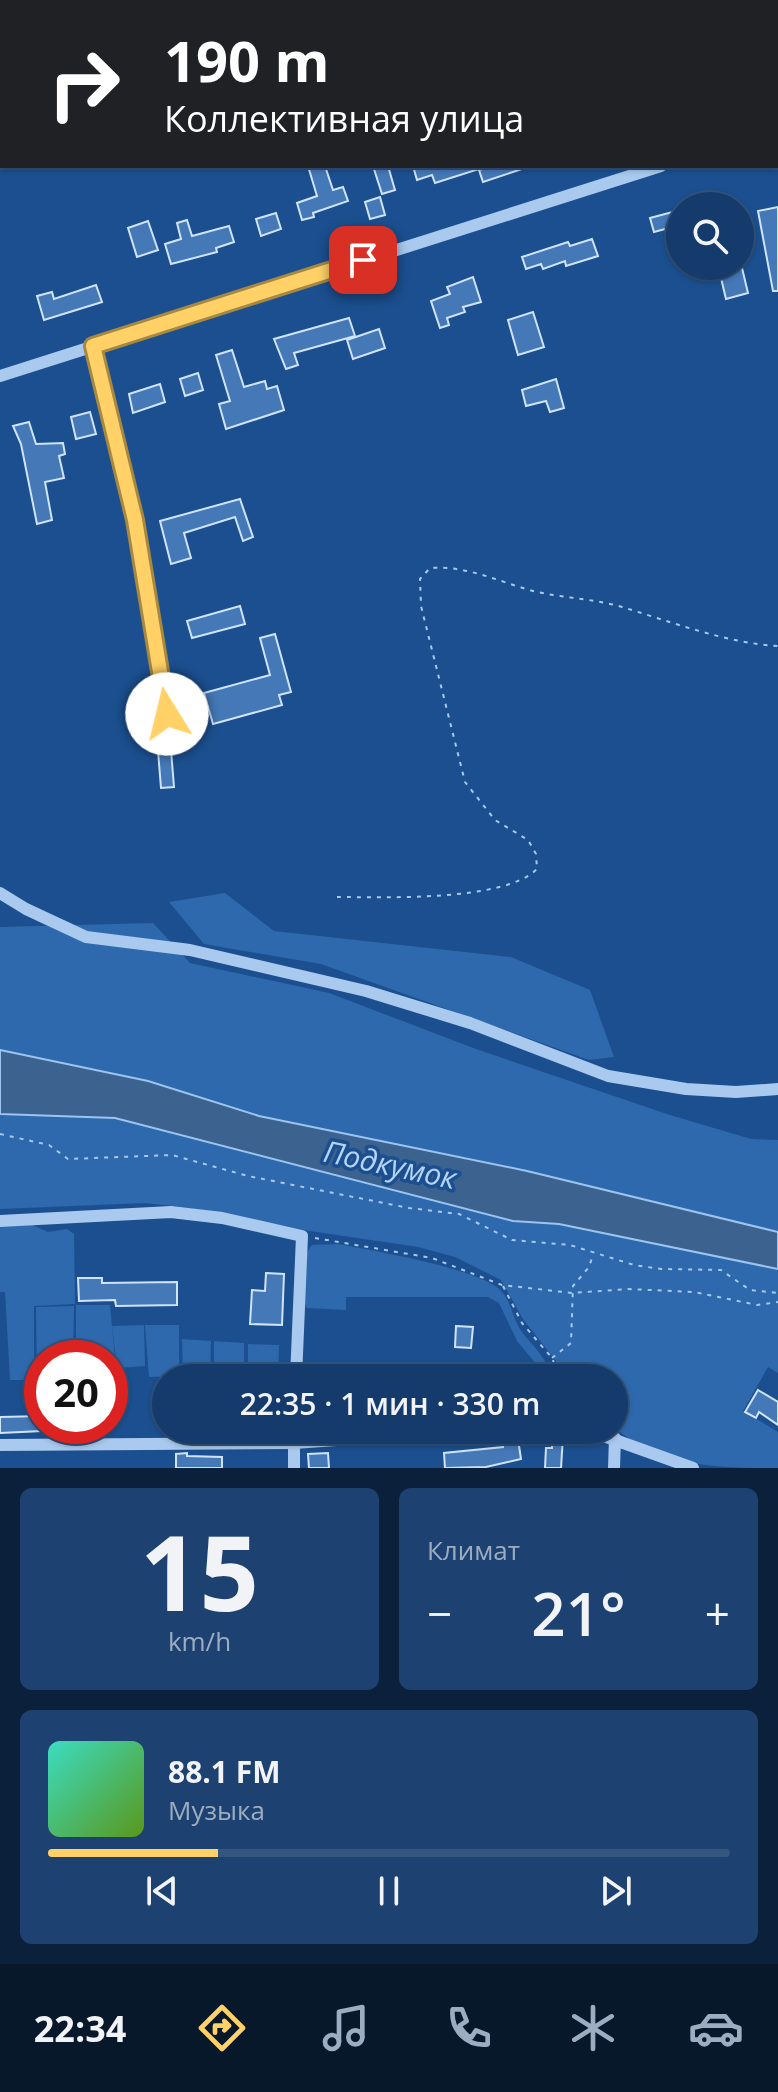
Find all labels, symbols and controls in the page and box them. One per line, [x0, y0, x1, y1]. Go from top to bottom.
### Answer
text: 190 m [164, 22, 330, 98]
icon: right [32, 32, 136, 136]
text: Коллективная улица [164, 94, 524, 143]
map controls [666, 192, 754, 280]
button: search [666, 192, 754, 280]
pin [329, 226, 397, 294]
icon: arrive [341, 238, 385, 282]
position arrow [125, 672, 209, 756]
water label: Подкумок [320, 1130, 462, 1198]
speed limit sign: 20 [24, 1340, 128, 1444]
text: 22:35 · 1 мин · 330 m [240, 1383, 540, 1424]
text: 15 [140, 1500, 259, 1641]
text: Климат [427, 1532, 520, 1568]
text: 21° [531, 1572, 626, 1654]
text: − [427, 1583, 452, 1643]
text: + [705, 1583, 730, 1643]
text: km/h [168, 1623, 231, 1659]
text: 88.1 FM [168, 1751, 281, 1792]
text: Музыка [168, 1792, 265, 1828]
icon: previous [140, 1869, 184, 1913]
icon: pause [367, 1869, 411, 1913]
icon: next [594, 1869, 638, 1913]
icon: directions [194, 2000, 250, 2056]
icon: music [318, 2000, 374, 2056]
icon: phone [441, 2000, 497, 2056]
icon: climate [565, 2000, 621, 2056]
icon: car [688, 2000, 744, 2056]
text: 22:34 [34, 2004, 126, 2053]

